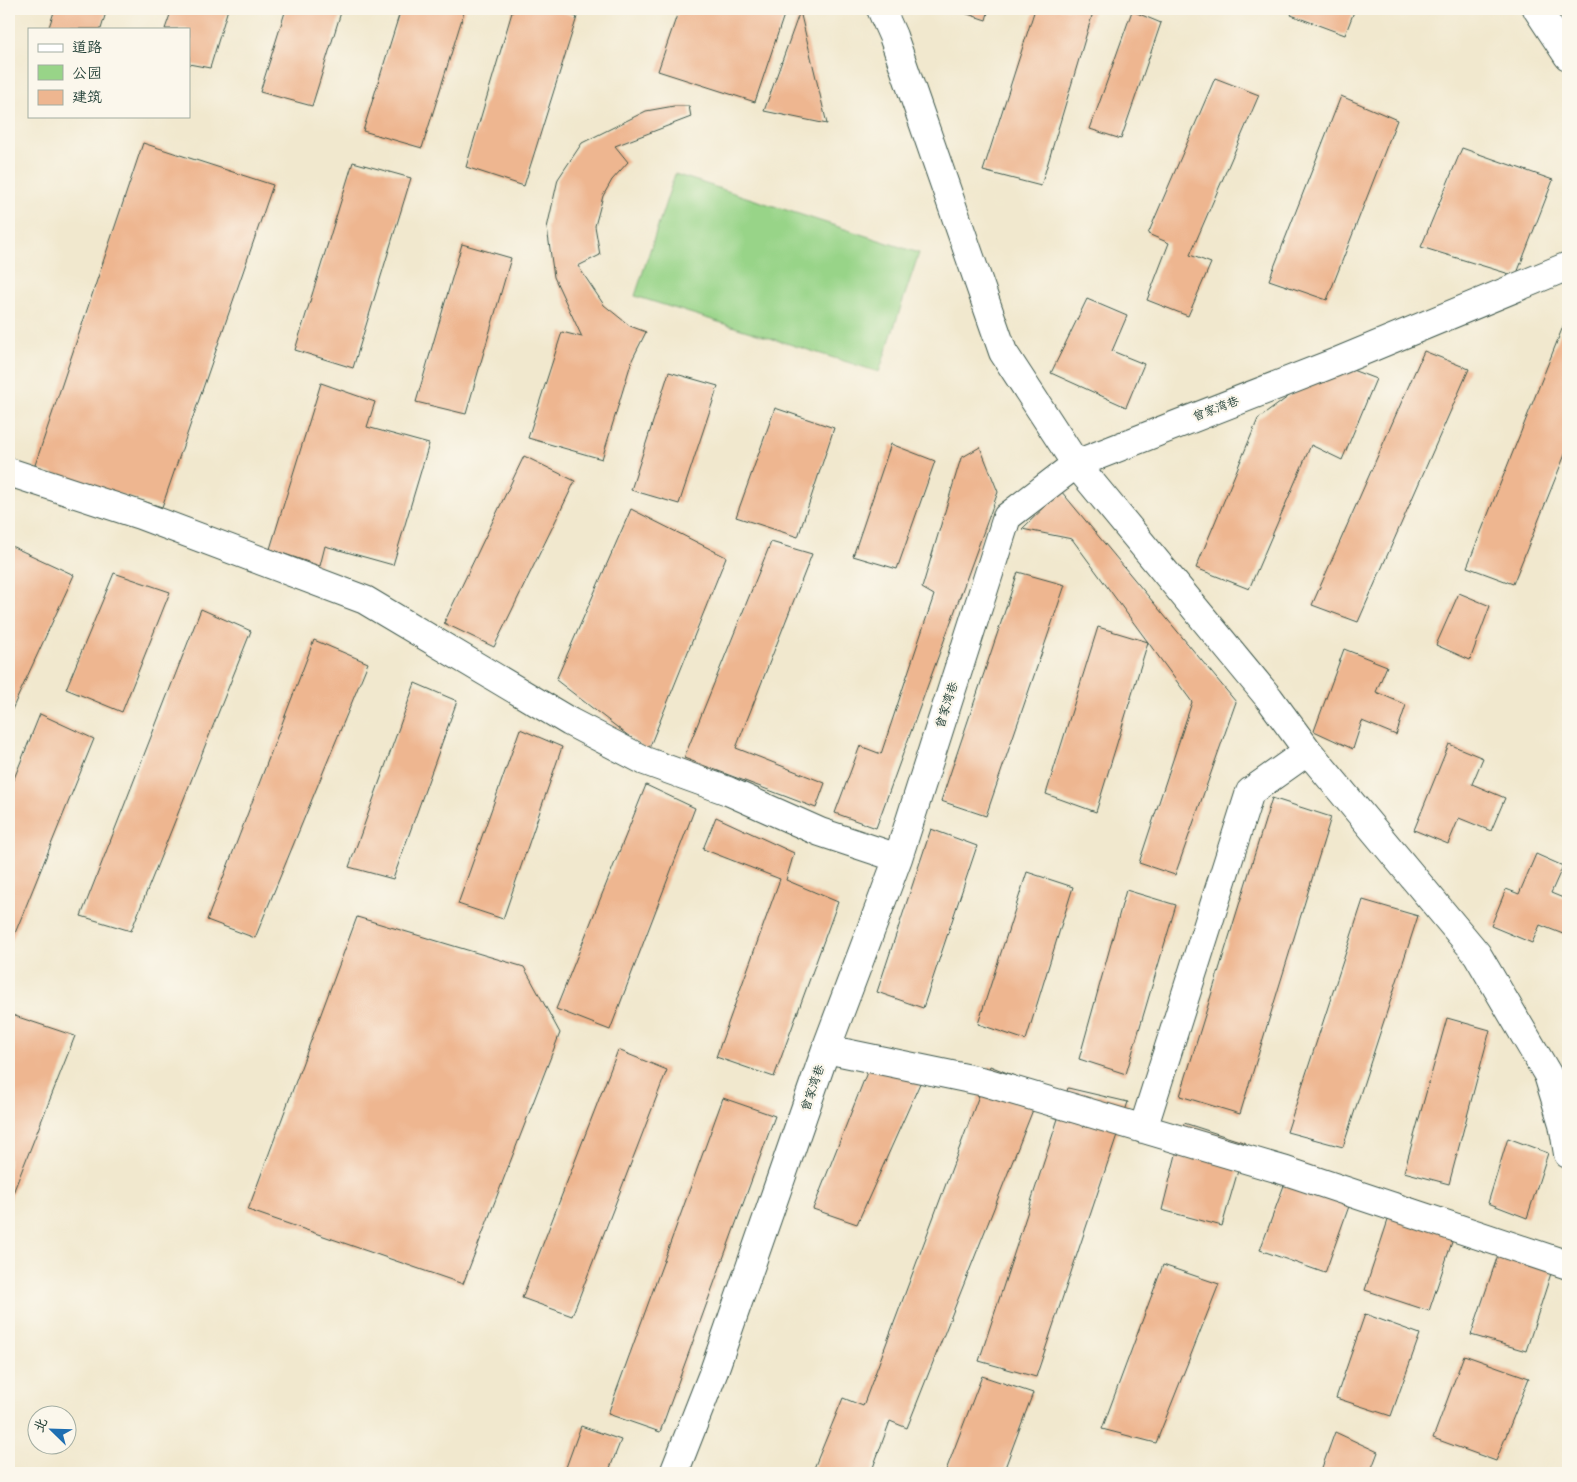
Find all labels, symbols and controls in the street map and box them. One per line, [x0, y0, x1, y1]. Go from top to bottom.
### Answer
legend [28, 28, 190, 118]
text: 道路 [72, 36, 102, 60]
text: 公园 [72, 62, 102, 86]
text: 建筑 [72, 86, 102, 110]
street label: 曾家湾巷 [1190, 392, 1242, 426]
street label: 曾家湾巷 [931, 679, 963, 731]
street label: 曾家湾巷 [796, 1062, 830, 1114]
north arrow [28, 1404, 78, 1454]
text: 北 [28, 1415, 54, 1436]

